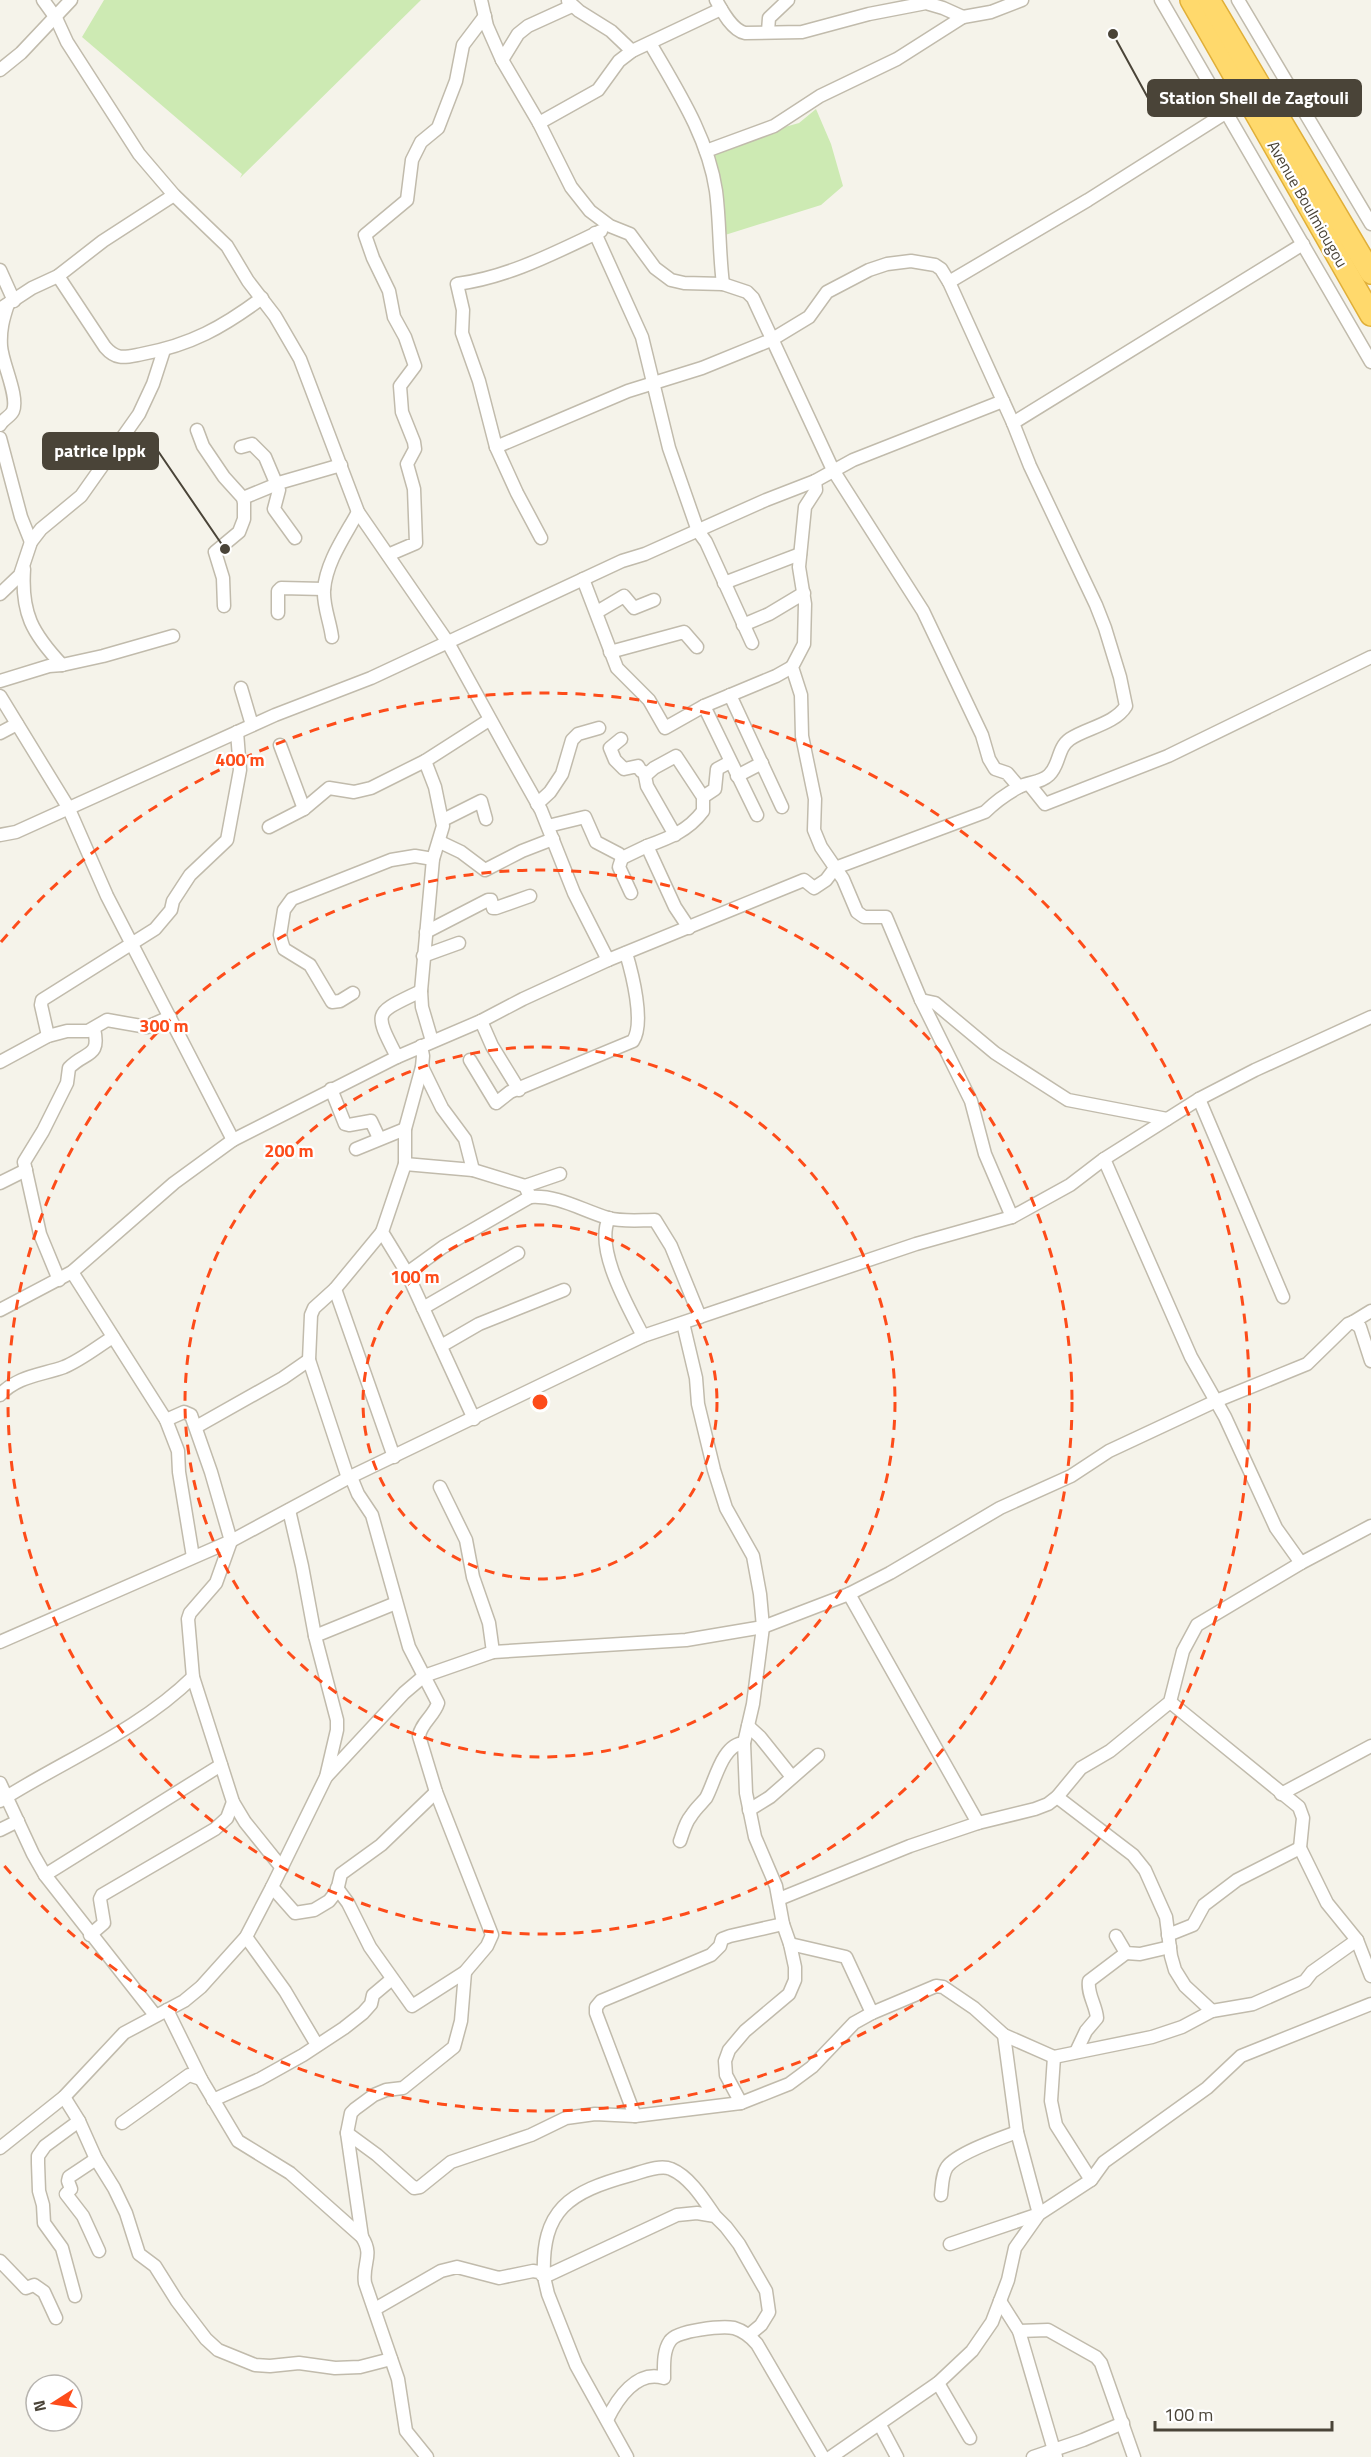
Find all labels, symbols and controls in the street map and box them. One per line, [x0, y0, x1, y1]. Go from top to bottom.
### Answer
callout: Station Shell de Zagtouli [1148, 80, 1361, 116]
text: Station Shell de Zagtouli [1159, 84, 1349, 111]
street label: Avenue Boulmiougou [1262, 136, 1354, 272]
callout: patrice lppk [43, 433, 158, 469]
text: patrice lppk [54, 437, 147, 464]
text: 400 m [215, 746, 265, 773]
text: 300 m [139, 1012, 189, 1039]
text: 200 m [264, 1137, 314, 1164]
text: 100 m [390, 1263, 440, 1290]
centre of rings [530, 1392, 550, 1412]
north arrow [24, 2373, 84, 2433]
scale bar [1155, 2394, 1332, 2432]
text: N [26, 2398, 52, 2414]
text: 100 m [1164, 2401, 1213, 2428]

